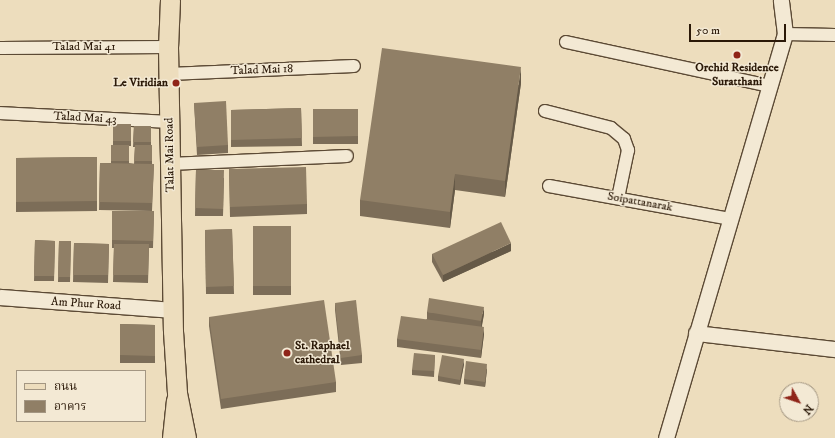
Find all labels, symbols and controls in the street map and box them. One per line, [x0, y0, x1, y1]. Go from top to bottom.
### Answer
scale bar [691, 16, 788, 42]
text: 50 m [696, 23, 720, 38]
street label: Talad Mai 41 [52, 40, 116, 54]
marker: Orchid Residence Suratthani [732, 50, 742, 60]
place label: Orchid Residence Suratthani [695, 61, 779, 89]
street label: Talad Mai 18 [231, 62, 293, 78]
place label: Le Viridian [113, 76, 168, 90]
marker: Le Viridian [171, 78, 181, 88]
street label: Talad Mai 43 [53, 109, 117, 127]
street label: Talat Mai Road [162, 117, 178, 193]
street label: Soipattanarak [606, 189, 674, 215]
street label: Am Phur Road [51, 294, 121, 314]
place label: St. Raphael cathedral [295, 339, 350, 367]
marker: St. Raphael cathedral [282, 348, 292, 358]
legend [16, 370, 146, 422]
text: ถนน [54, 379, 77, 394]
north arrow [779, 382, 819, 422]
text: อาคาร [54, 399, 86, 414]
text: N [799, 401, 816, 417]

